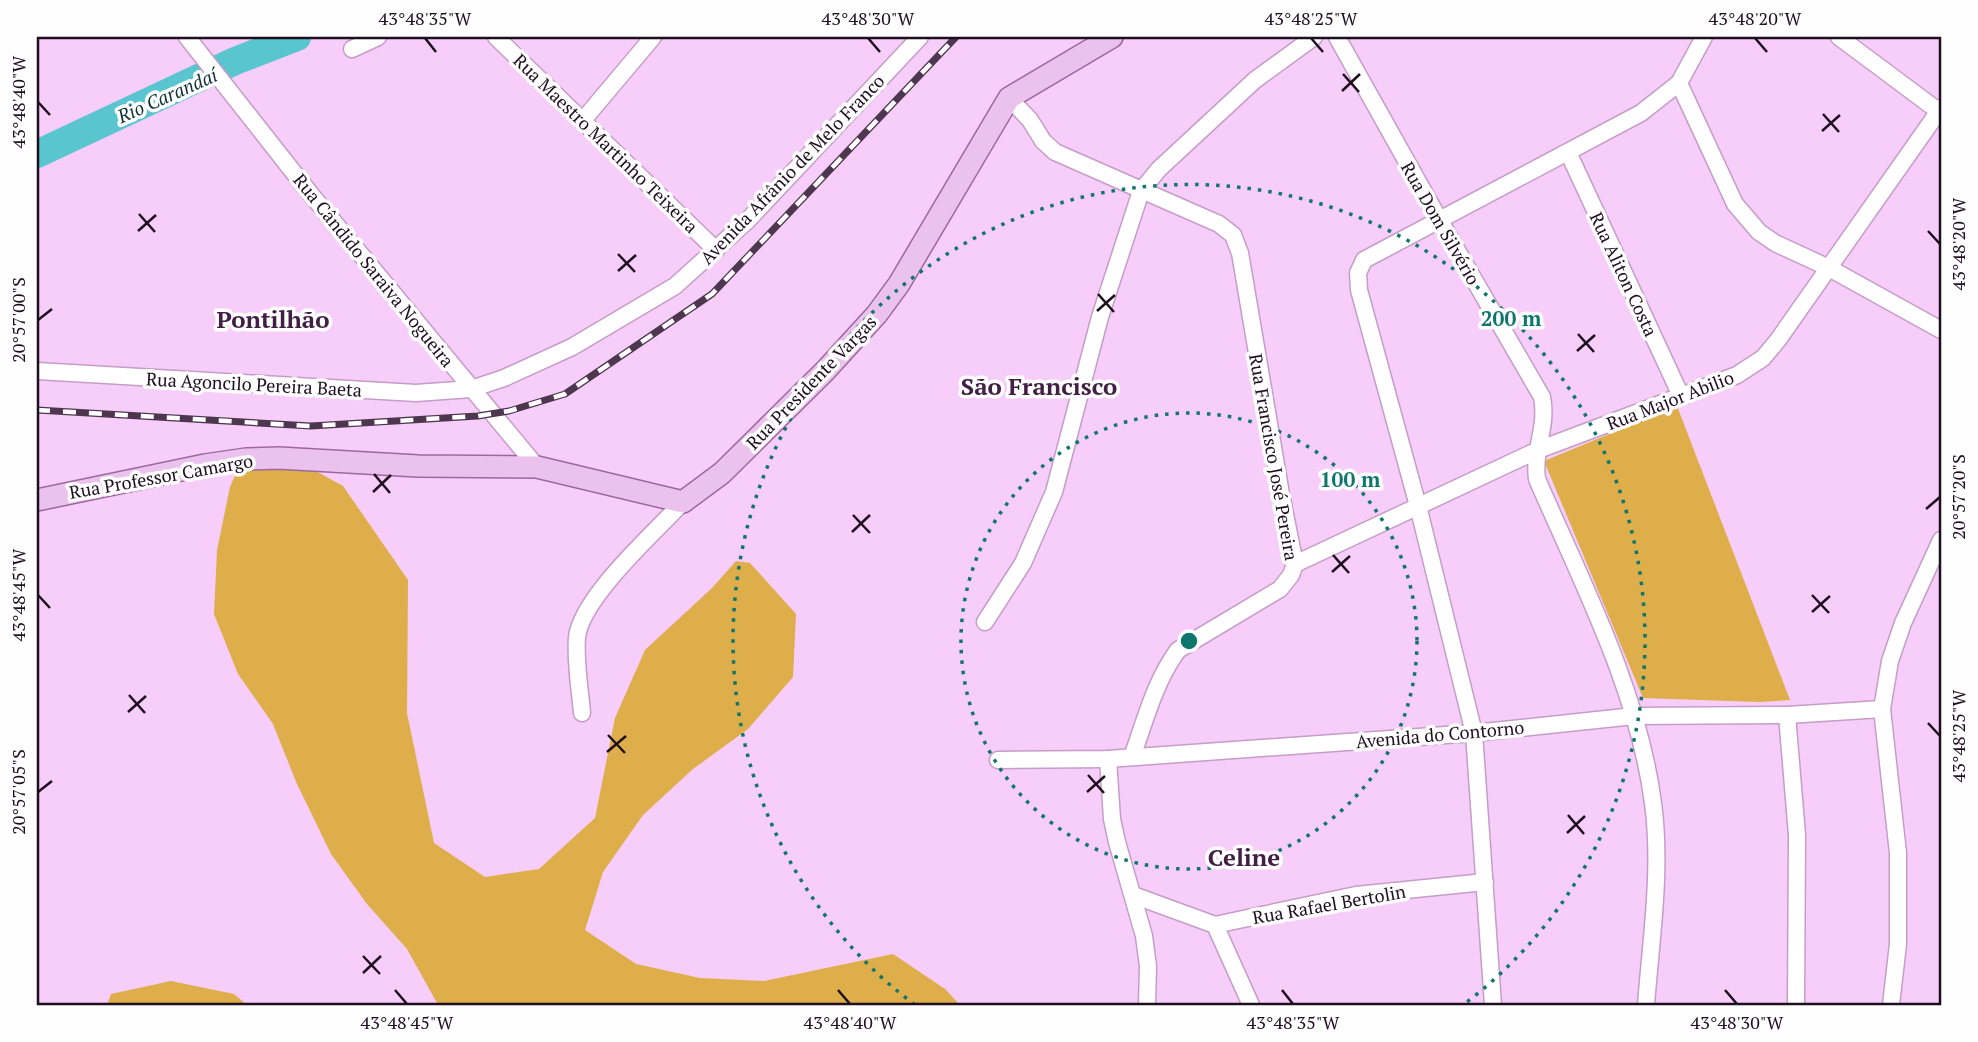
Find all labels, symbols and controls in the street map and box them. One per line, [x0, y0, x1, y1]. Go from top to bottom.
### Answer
text: 43°48'35"W [379, 6, 472, 30]
text: 43°48'30"W [822, 6, 915, 30]
text: 43°48'25"W [1265, 6, 1358, 30]
text: 43°48'20"W [1709, 6, 1802, 30]
street label: Rua Maestro Martinho Teixeira [508, 48, 704, 238]
text: 43°48'40"W [6, 55, 30, 148]
water label: Rio Carandaí [112, 61, 223, 129]
street label: Avenida Afrânio de Melo Franco [695, 69, 889, 269]
street label: Rua Dom Silvério [1396, 157, 1486, 289]
street label: Rua Cândido Saraiva Nogueira [288, 168, 460, 372]
text: 43°48'20"W [1946, 197, 1970, 290]
street label: Rua Aliton Costa [1585, 208, 1663, 340]
text: 20°57'00"S [6, 277, 30, 363]
district label: Pontilhão [217, 303, 329, 335]
text: 200 m [1481, 304, 1542, 332]
street label: Rua Presidente Vargas [741, 310, 881, 454]
street label: Rua Francisco José Pereira [1244, 352, 1304, 562]
street label: Rua Major Abilio [1603, 365, 1737, 435]
street label: Rua Agoncilo Pereira Baeta [145, 366, 363, 402]
district label: São Francisco [961, 370, 1117, 402]
street label: Rua Professor Camargo [67, 448, 255, 504]
text: 20°57'20"S [1946, 454, 1970, 540]
text: 100 m [1320, 465, 1381, 493]
text: 43°48'45"W [6, 548, 30, 641]
centre of rings [1177, 629, 1201, 653]
text: 43°48'25"W [1946, 689, 1970, 782]
street label: Avenida do Contorno [1355, 715, 1525, 753]
text: 20°57'05"S [6, 749, 30, 835]
district label: Celine [1208, 841, 1280, 873]
street label: Rua Rafael Bertolin [1251, 879, 1408, 929]
text: 43°48'45"W [361, 1010, 454, 1034]
text: 43°48'40"W [804, 1010, 897, 1034]
text: 43°48'35"W [1247, 1010, 1340, 1034]
text: 43°48'30"W [1691, 1010, 1784, 1034]

